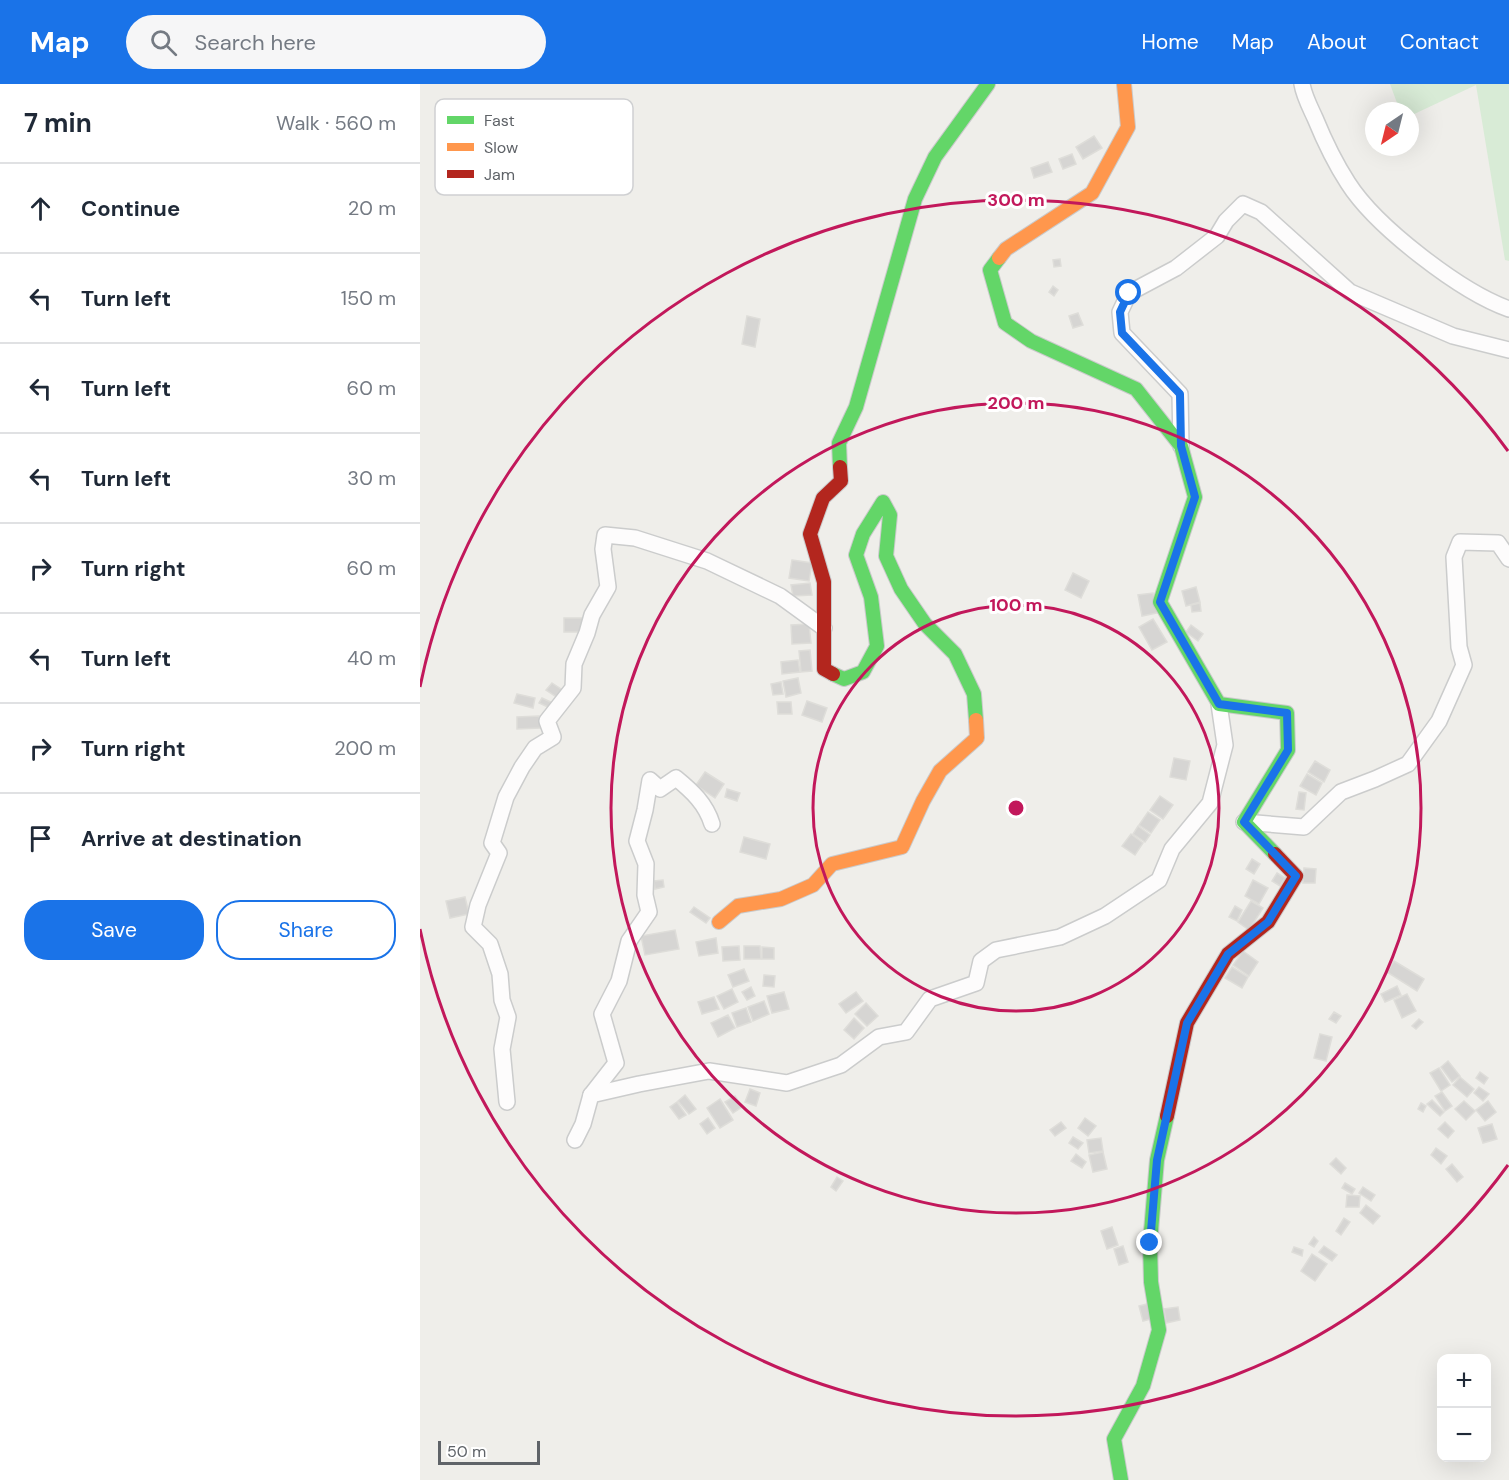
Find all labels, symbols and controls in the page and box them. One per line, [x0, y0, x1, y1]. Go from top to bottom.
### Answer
search box [126, 15, 546, 69]
text: Map [30, 24, 90, 61]
icon: search [147, 26, 180, 59]
text: Search here [195, 28, 316, 57]
text: Home [1141, 28, 1199, 56]
text: Map [1232, 28, 1274, 56]
text: About [1307, 28, 1367, 56]
text: Contact [1400, 28, 1479, 56]
legend [435, 99, 633, 195]
north arrow [1365, 102, 1419, 156]
text: 7 min [24, 106, 92, 140]
text: Walk · 560 m [276, 110, 396, 136]
text: Fast [484, 110, 515, 131]
text: Slow [484, 137, 518, 158]
text: Jam [484, 164, 515, 185]
text: 300 m [987, 188, 1045, 212]
icon: ahead [24, 192, 57, 225]
text: Continue [81, 194, 180, 223]
text: 20 m [348, 195, 396, 221]
route start [1115, 279, 1141, 305]
icon: left [24, 282, 57, 315]
text: Turn left [81, 284, 171, 313]
text: 150 m [341, 285, 396, 311]
icon: left [24, 372, 57, 405]
text: Turn left [81, 374, 171, 403]
text: 60 m [347, 375, 396, 401]
text: 200 m [988, 391, 1044, 415]
icon: left [24, 462, 57, 495]
text: Turn left [81, 464, 171, 493]
text: 30 m [347, 465, 396, 491]
icon: right [24, 552, 57, 585]
text: Turn right [81, 554, 186, 583]
text: 60 m [347, 555, 396, 581]
text: 100 m [989, 593, 1043, 617]
icon: left [24, 642, 57, 675]
text: Turn left [81, 644, 171, 673]
text: 40 m [347, 645, 396, 671]
icon: right [24, 732, 57, 765]
text: Turn right [81, 734, 186, 763]
text: 200 m [334, 735, 396, 761]
centre of rings [1006, 798, 1026, 818]
icon: arrive [24, 822, 57, 855]
text: Arrive at destination [81, 824, 302, 853]
button: Save [24, 900, 204, 960]
button: Share [216, 900, 396, 960]
route end [1136, 1229, 1162, 1255]
map controls [1437, 1354, 1491, 1462]
button: + [1437, 1354, 1491, 1408]
button: − [1437, 1408, 1491, 1462]
scale bar [438, 1438, 540, 1466]
text: 50 m [447, 1441, 486, 1462]

